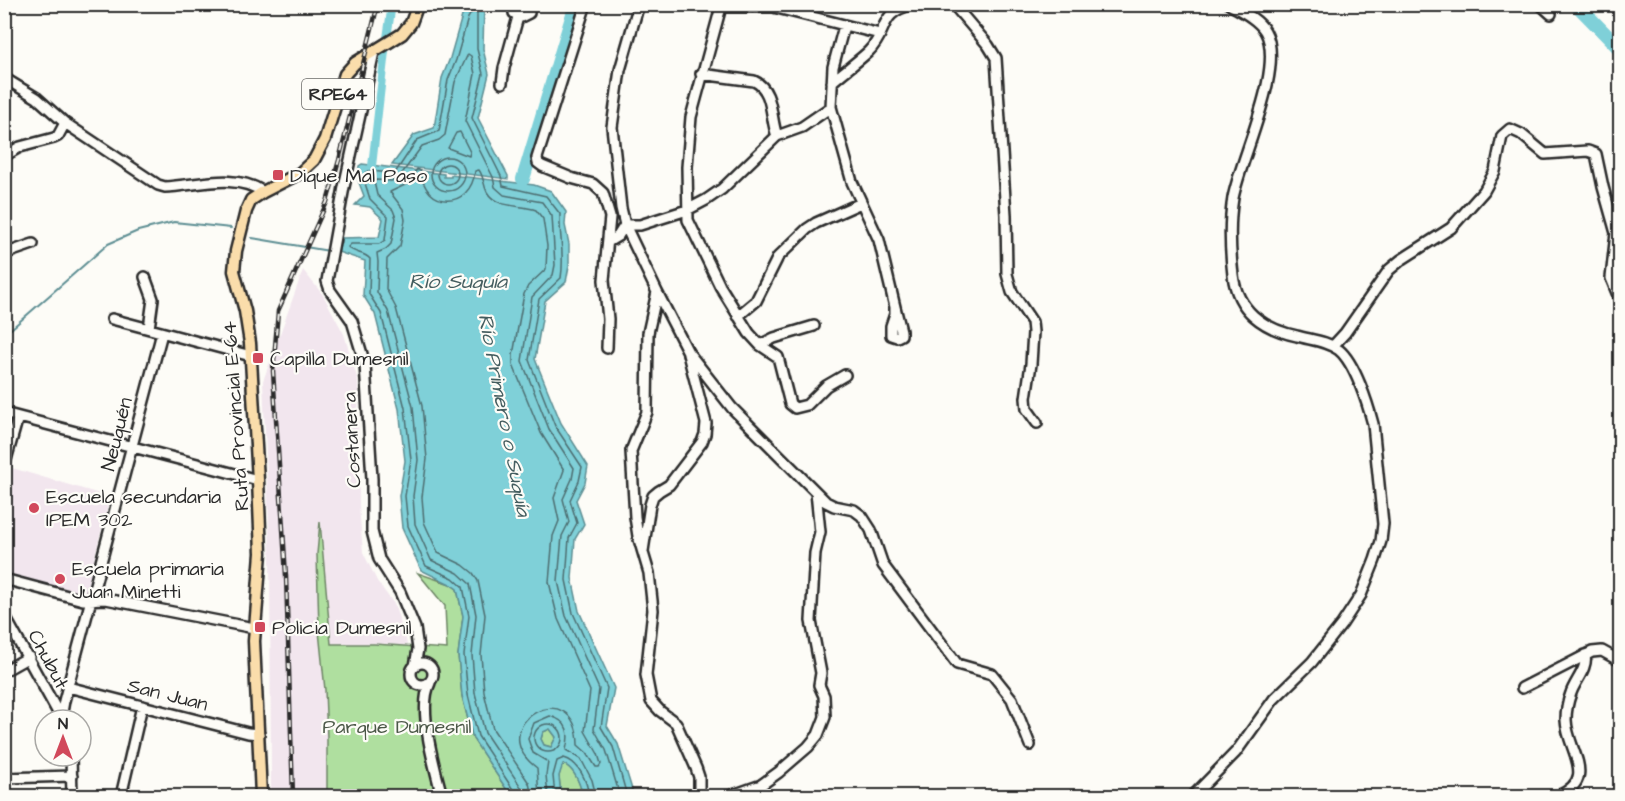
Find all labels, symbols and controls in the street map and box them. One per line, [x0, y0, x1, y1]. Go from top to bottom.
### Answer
road number: RPE64 [302, 79, 374, 109]
place label: Dique Mal Paso [290, 162, 427, 190]
marker: Dique Mal Paso [271, 168, 285, 182]
water label: Río Suquía [409, 267, 508, 296]
water label: Río Primero o Suquía [471, 311, 539, 520]
street label: Ruta Provincial E-64 [215, 320, 257, 512]
place label: Capilla Dumesnil [270, 345, 409, 373]
marker: Capilla Dumesnil [251, 351, 265, 365]
street label: Costanera [336, 391, 368, 488]
street label: Neuquén [94, 395, 140, 474]
place label: Escuela secundaria IPEM 302 [46, 483, 221, 534]
marker: Escuela secundaria IPEM 302 [27, 501, 41, 515]
place label: Escuela primaria Juan Minetti [72, 555, 224, 606]
marker: Escuela primaria Juan Minetti [53, 572, 67, 586]
place label: Policia Dumesnil [272, 614, 412, 642]
marker: Policia Dumesnil [253, 620, 267, 634]
street label: Chubut [21, 625, 75, 694]
street label: San Juan [125, 671, 211, 718]
north arrow [33, 708, 93, 768]
text: N [58, 713, 68, 735]
park label: Parque Dumesnil [323, 713, 471, 741]

